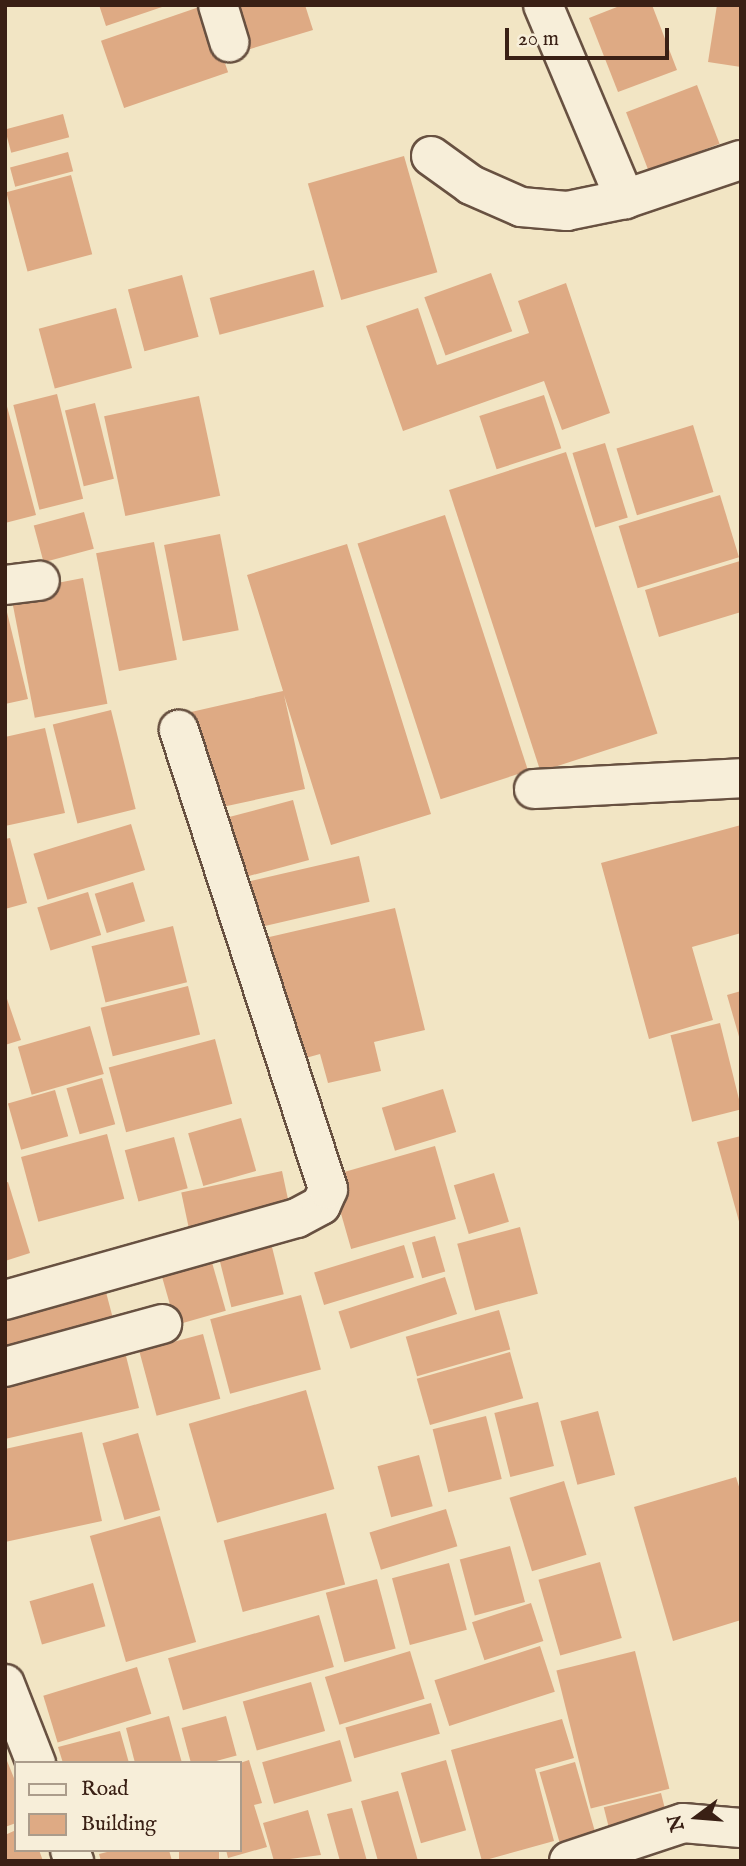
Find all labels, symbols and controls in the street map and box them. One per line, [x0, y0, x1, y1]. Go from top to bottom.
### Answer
scale bar [508, 14, 672, 58]
text: 20 m [518, 26, 559, 53]
legend [14, 1761, 242, 1852]
text: Road [81, 1776, 128, 1803]
north arrow [662, 1782, 732, 1852]
text: Building [81, 1811, 156, 1838]
text: N [663, 1812, 691, 1834]

